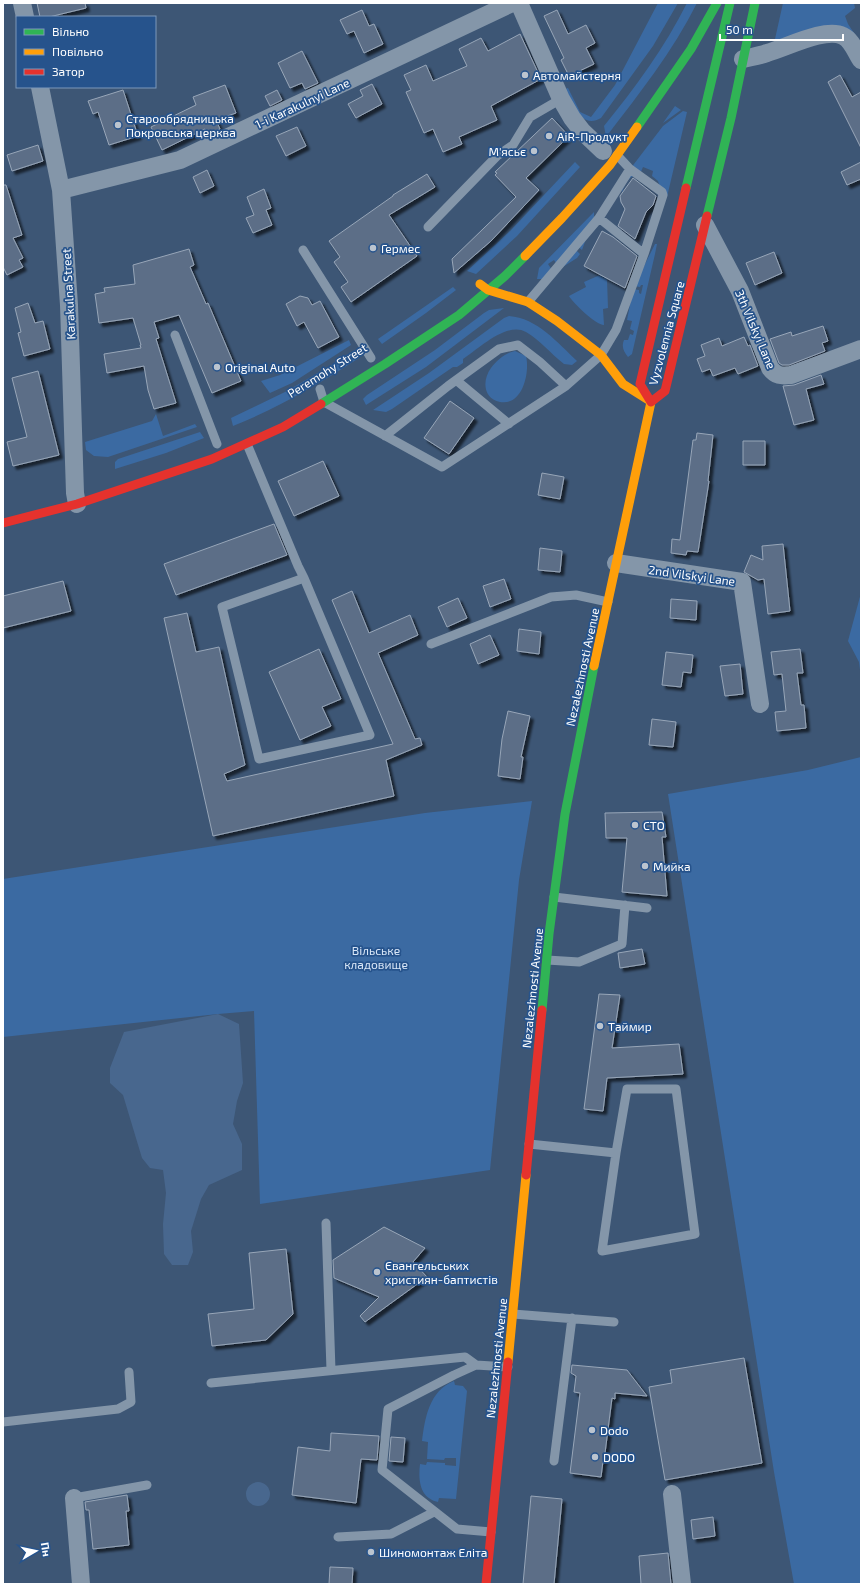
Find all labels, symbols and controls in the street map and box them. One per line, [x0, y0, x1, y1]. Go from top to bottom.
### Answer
legend [16, 16, 156, 88]
scale bar [720, 16, 843, 42]
text: 50 m [726, 22, 753, 36]
text: Вільно [52, 24, 89, 38]
text: Повільно [52, 44, 103, 58]
text: Затор [52, 64, 85, 78]
place label: Автомайстерня [533, 68, 621, 82]
marker: Автомайстерня [520, 70, 530, 80]
street label: 1-i Karakulnyi Lane [253, 75, 351, 131]
place label: Старообрядницька Покровська церква [126, 111, 236, 139]
marker: Старообрядницька Покровська церква [113, 120, 123, 130]
place label: AiR-Продукт [557, 129, 628, 144]
marker: AiR-Продукт [544, 131, 554, 141]
place label: М'ясьє [488, 144, 526, 158]
marker: М'ясьє [529, 146, 539, 156]
place label: Гермес [381, 241, 420, 255]
marker: Гермес [368, 243, 378, 253]
street label: Karakulna Street [59, 248, 77, 340]
street label: Vyzvolennia Square [645, 279, 687, 387]
street label: 3th Vilskyi Lane [733, 287, 779, 371]
street label: Peremohy Street [285, 340, 370, 400]
place label: Original Auto [225, 360, 296, 374]
marker: Original Auto [212, 362, 222, 372]
street label: 2nd Vilskyi Lane [648, 562, 736, 588]
street label: Nezalezhnosti Avenue [563, 606, 601, 728]
place label: СТО [643, 818, 665, 832]
marker: СТО [630, 820, 640, 830]
place label: Мийка [653, 859, 691, 873]
marker: Мийка [640, 861, 650, 871]
street label: Nezalezhnosti Avenue [519, 927, 545, 1049]
park label: Вільське кладовище [344, 943, 408, 971]
place label: Таймир [608, 1019, 652, 1033]
marker: Таймир [595, 1021, 605, 1031]
place label: Євангельських християн-баптистів [385, 1258, 498, 1286]
marker: Євангельських християн-баптистів [372, 1267, 382, 1277]
street label: Nezalezhnosti Avenue [483, 1297, 509, 1419]
place label: Dodo [600, 1423, 629, 1437]
marker: Dodo [587, 1425, 597, 1435]
place label: DODO [603, 1450, 635, 1464]
marker: DODO [590, 1452, 600, 1462]
north arrow [16, 1531, 56, 1571]
text: Пн [39, 1541, 54, 1557]
place label: Шиномонтаж Еліта [379, 1545, 487, 1559]
marker: Шиномонтаж Еліта [366, 1547, 376, 1557]

